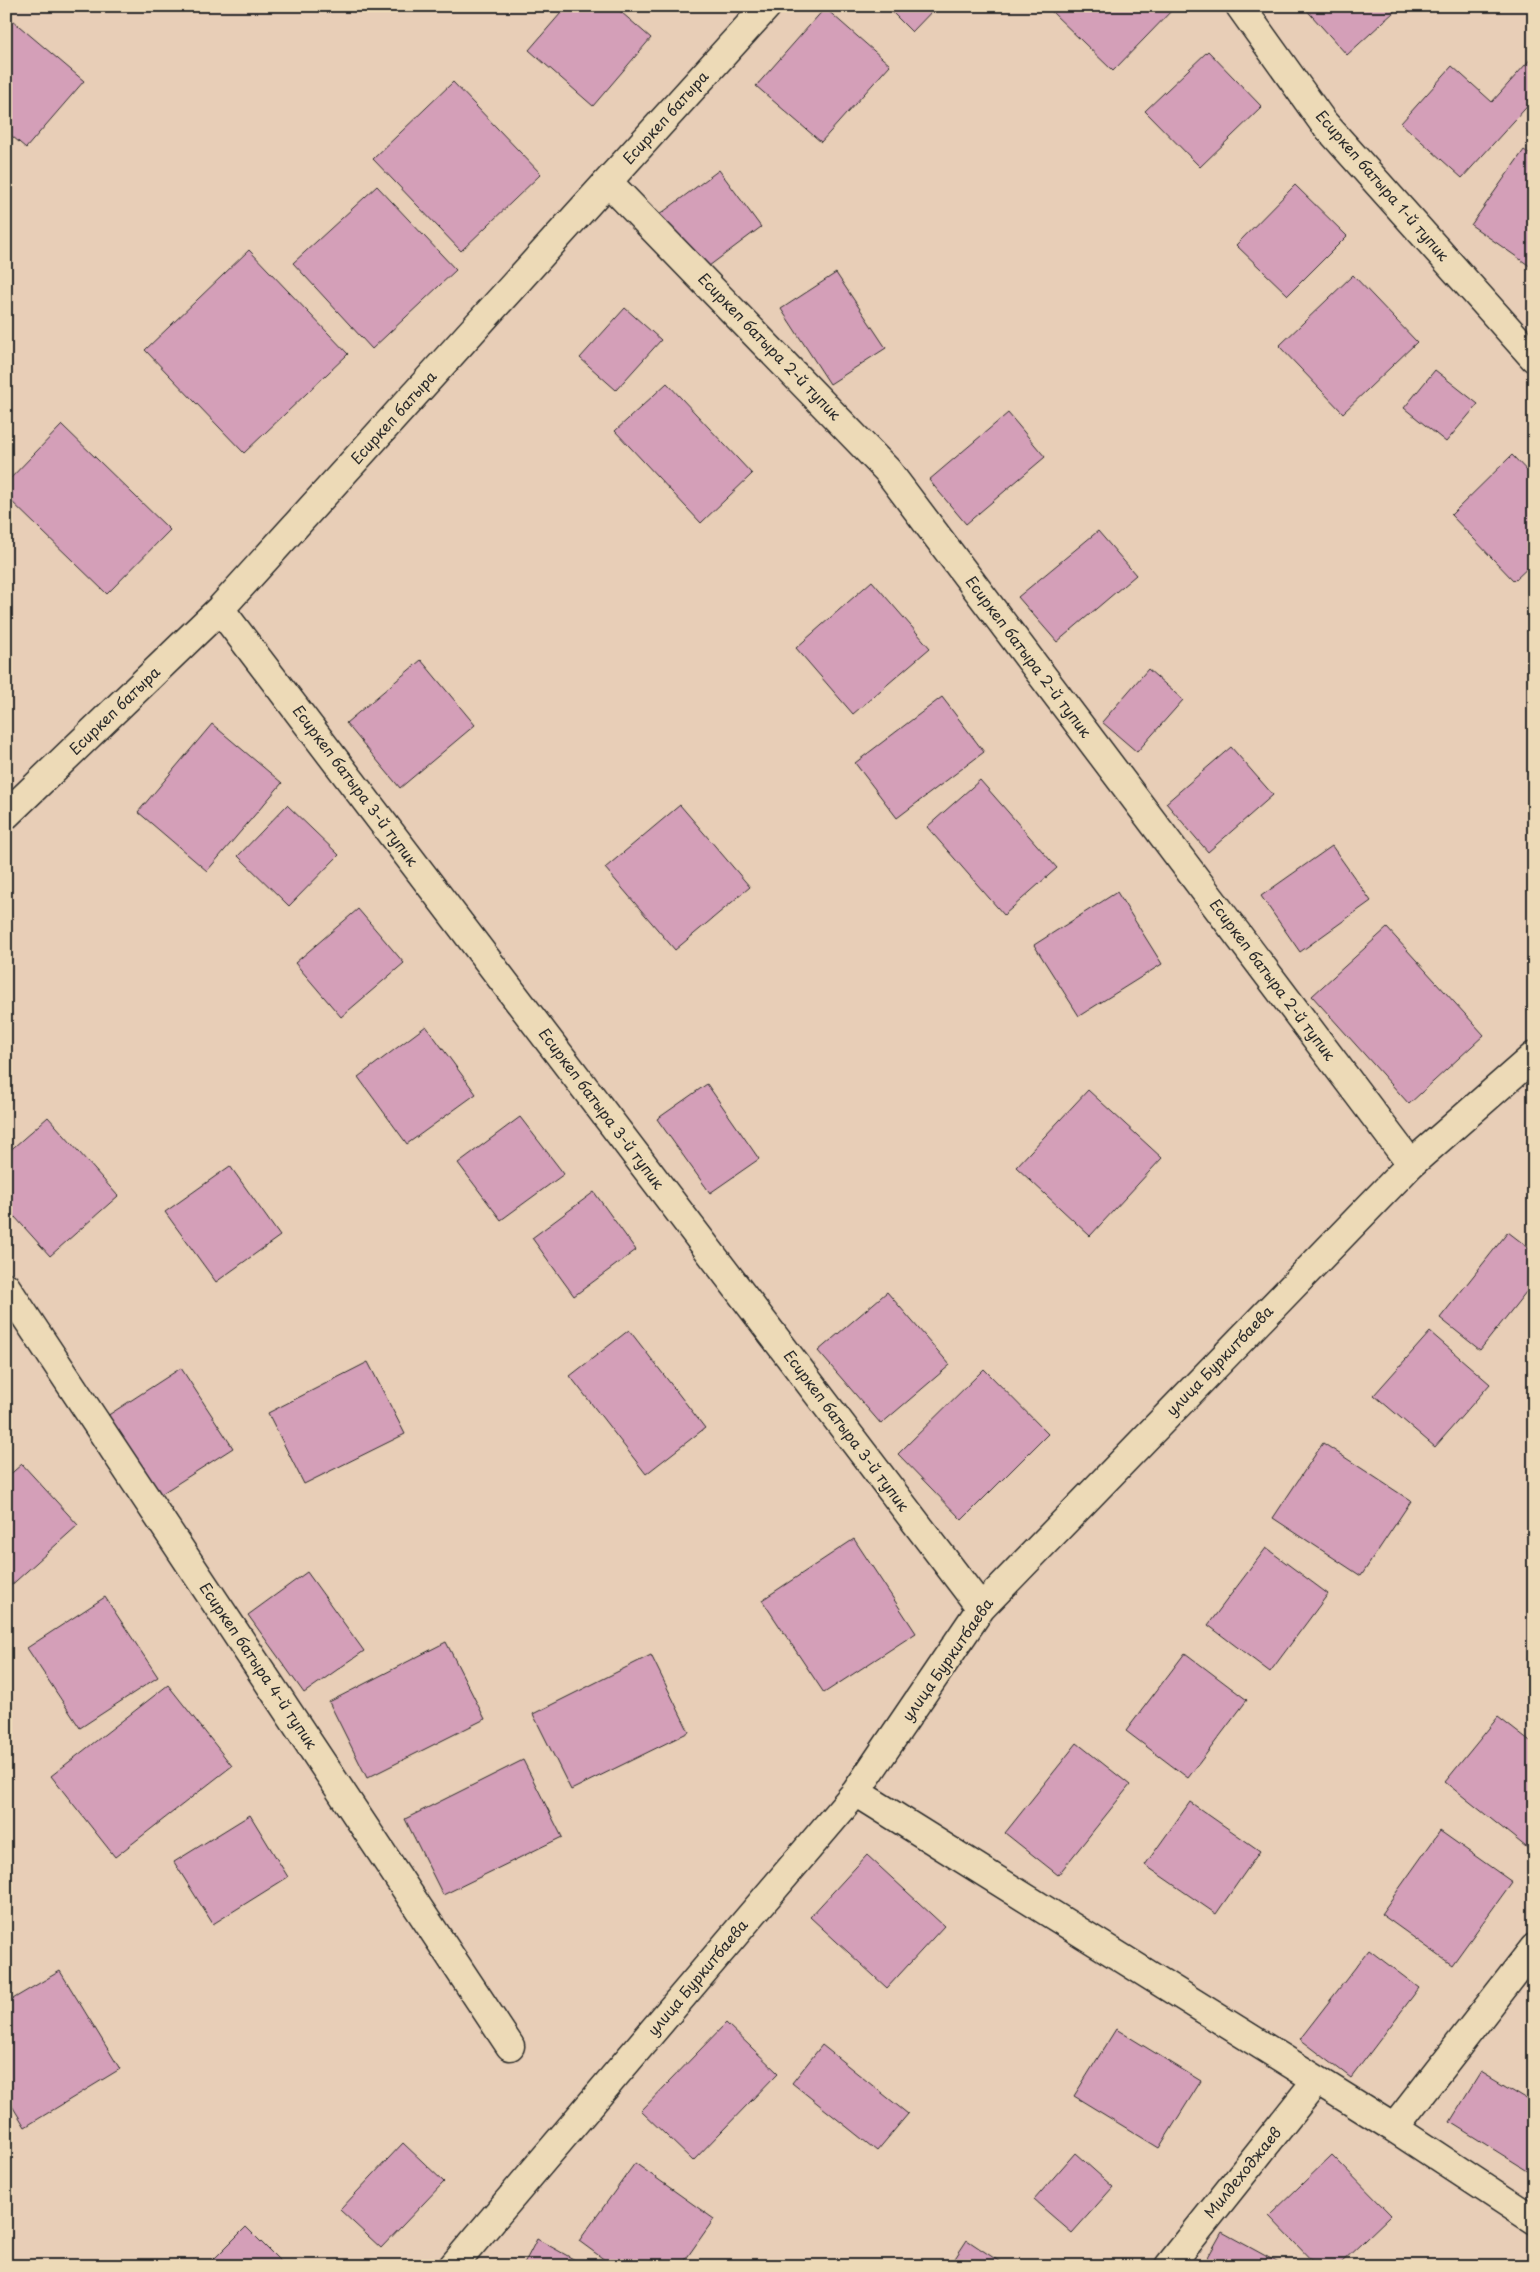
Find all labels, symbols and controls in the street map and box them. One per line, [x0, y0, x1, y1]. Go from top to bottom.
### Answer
street label: Есиркеп батыра [617, 65, 714, 169]
street label: Есиркеп батыра 1-й тупик [1311, 104, 1455, 266]
street label: Есиркеп батыра 2-й тупик [693, 267, 847, 425]
street label: Есиркеп батыра [345, 365, 442, 469]
street label: Есиркеп батыра 2-й тупик [961, 570, 1098, 742]
street label: Есиркеп батыра [63, 660, 165, 760]
street label: Есиркеп батыра 3-й тупик [288, 700, 425, 871]
street label: Есиркеп батыра 2-й тупик [1205, 893, 1342, 1065]
street label: Есиркеп батыра 3-й тупик [534, 1023, 671, 1194]
street label: улица Буркитбаева [1160, 1299, 1278, 1420]
street label: Есиркеп батыра 3-й тупик [779, 1345, 916, 1516]
street label: Есиркеп батыра 4-й тупик [195, 1577, 324, 1753]
street label: улица Буркитбаева [896, 1592, 998, 1725]
street label: улица Буркитбаева [641, 1913, 753, 2040]
street label: Милдеходжаев [1198, 2121, 1286, 2223]

